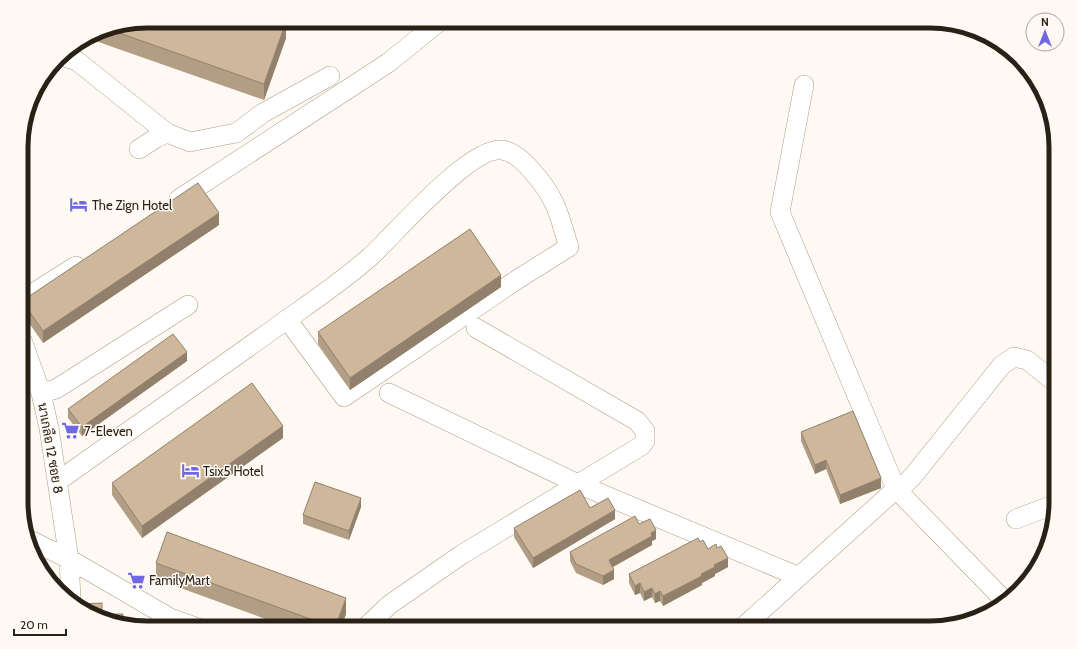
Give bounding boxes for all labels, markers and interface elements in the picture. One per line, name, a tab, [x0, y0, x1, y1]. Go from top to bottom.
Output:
north arrow	[1025, 12, 1065, 52]
text: N	[1041, 15, 1049, 29]
hotel icon: The Zign Hotel	[69, 195, 89, 215]
place label: The Zign Hotel	[92, 197, 172, 213]
street label: นาเกลือ 12 ซอย 8	[35, 401, 68, 495]
supermarket icon: 7-Eleven	[61, 421, 81, 441]
place label: 7-Eleven	[84, 423, 133, 439]
hotel icon: Tsix5 Hotel	[180, 461, 200, 481]
place label: Tsix5 Hotel	[203, 463, 264, 479]
supermarket icon: FamilyMart	[126, 570, 146, 590]
place label: FamilyMart	[149, 572, 210, 588]
scale bar	[14, 611, 66, 637]
text: 20 m	[20, 617, 48, 632]

